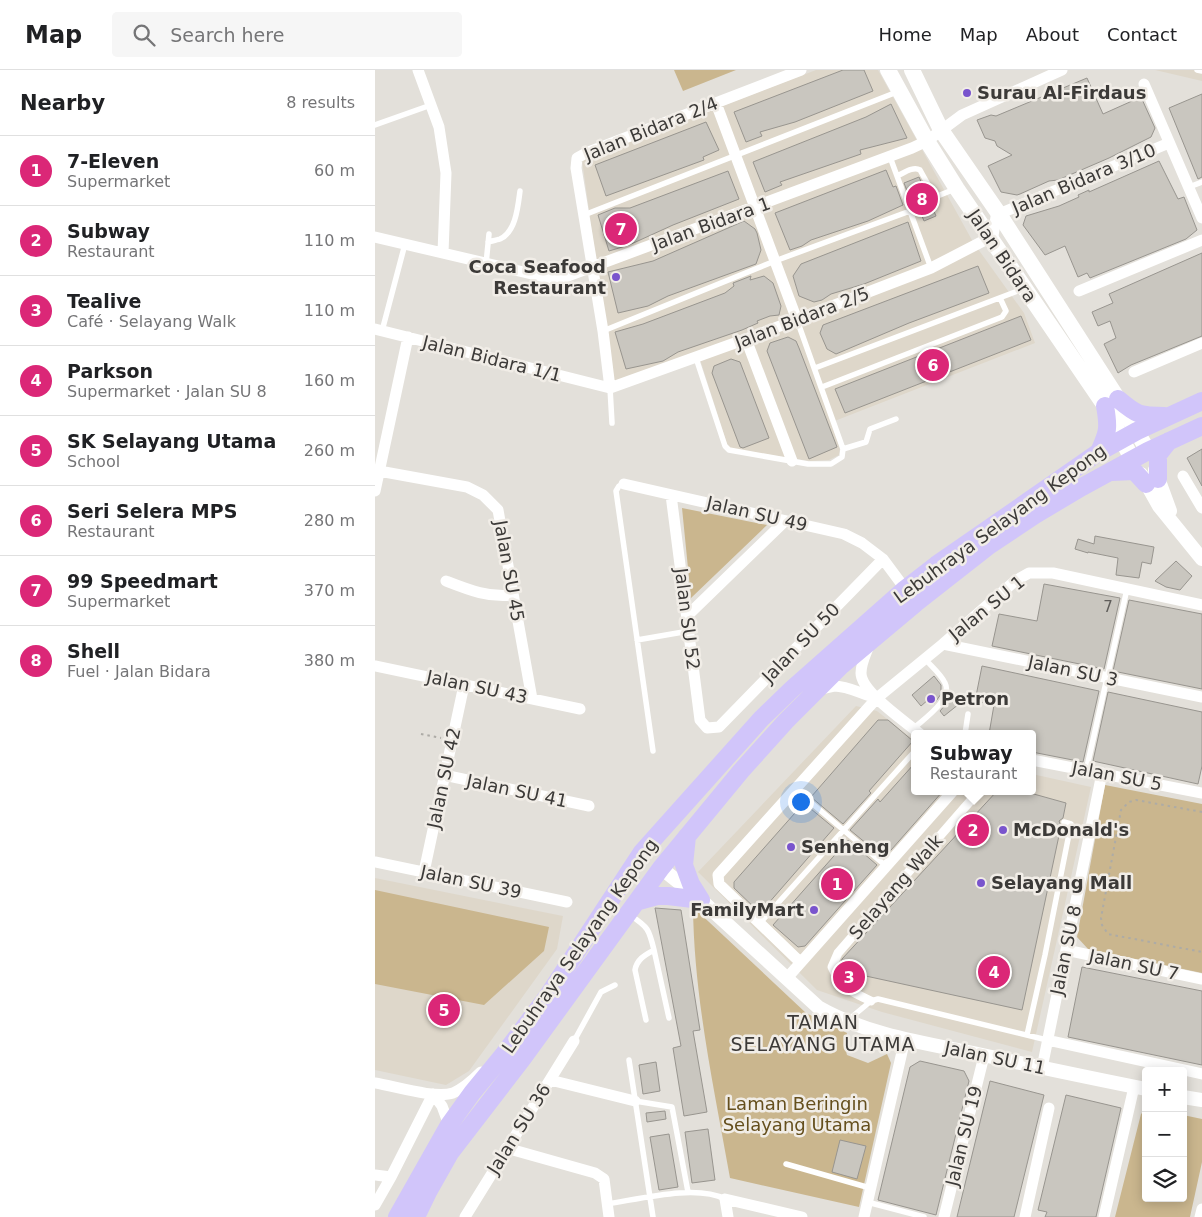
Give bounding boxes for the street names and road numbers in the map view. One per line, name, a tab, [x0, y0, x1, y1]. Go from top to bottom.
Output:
street label: Jalan Bidara 2/4	[580, 92, 721, 165]
street label: Jalan Bidara 3/10	[1008, 139, 1159, 219]
street label: Jalan Bidara 1	[648, 192, 773, 255]
street label: Jalan Bidara	[963, 204, 1041, 306]
street label: Jalan Bidara 2/5	[731, 282, 872, 353]
street label: Jalan Bidara 1/1	[420, 331, 564, 386]
street label: Lebuhraya Selayang Kepong	[890, 440, 1110, 608]
street label: Jalan SU 49	[704, 492, 810, 535]
street label: Jalan SU 45	[490, 518, 529, 623]
street label: Jalan SU 52	[671, 566, 704, 671]
street label: Jalan SU 1	[944, 571, 1029, 645]
street label: Jalan SU 50	[757, 598, 844, 688]
street label: Jalan SU 3	[1025, 651, 1120, 690]
street label: Jalan SU 43	[424, 665, 530, 707]
street label: Jalan SU 42	[422, 725, 464, 831]
street label: Jalan SU 5	[1069, 756, 1164, 795]
street label: Jalan SU 41	[464, 769, 570, 811]
street label: Selayang Walk	[844, 830, 947, 943]
street label: Lebuhraya Selayang Kepong	[497, 834, 662, 1057]
street label: Jalan SU 39	[418, 860, 524, 902]
street label: Jalan SU 8	[1046, 903, 1085, 998]
street label: Jalan SU 7	[1086, 945, 1181, 984]
street label: Jalan SU 11	[942, 1036, 1048, 1078]
street label: Jalan SU 36	[482, 1080, 555, 1179]
street label: Jalan SU 19	[941, 1083, 986, 1189]

